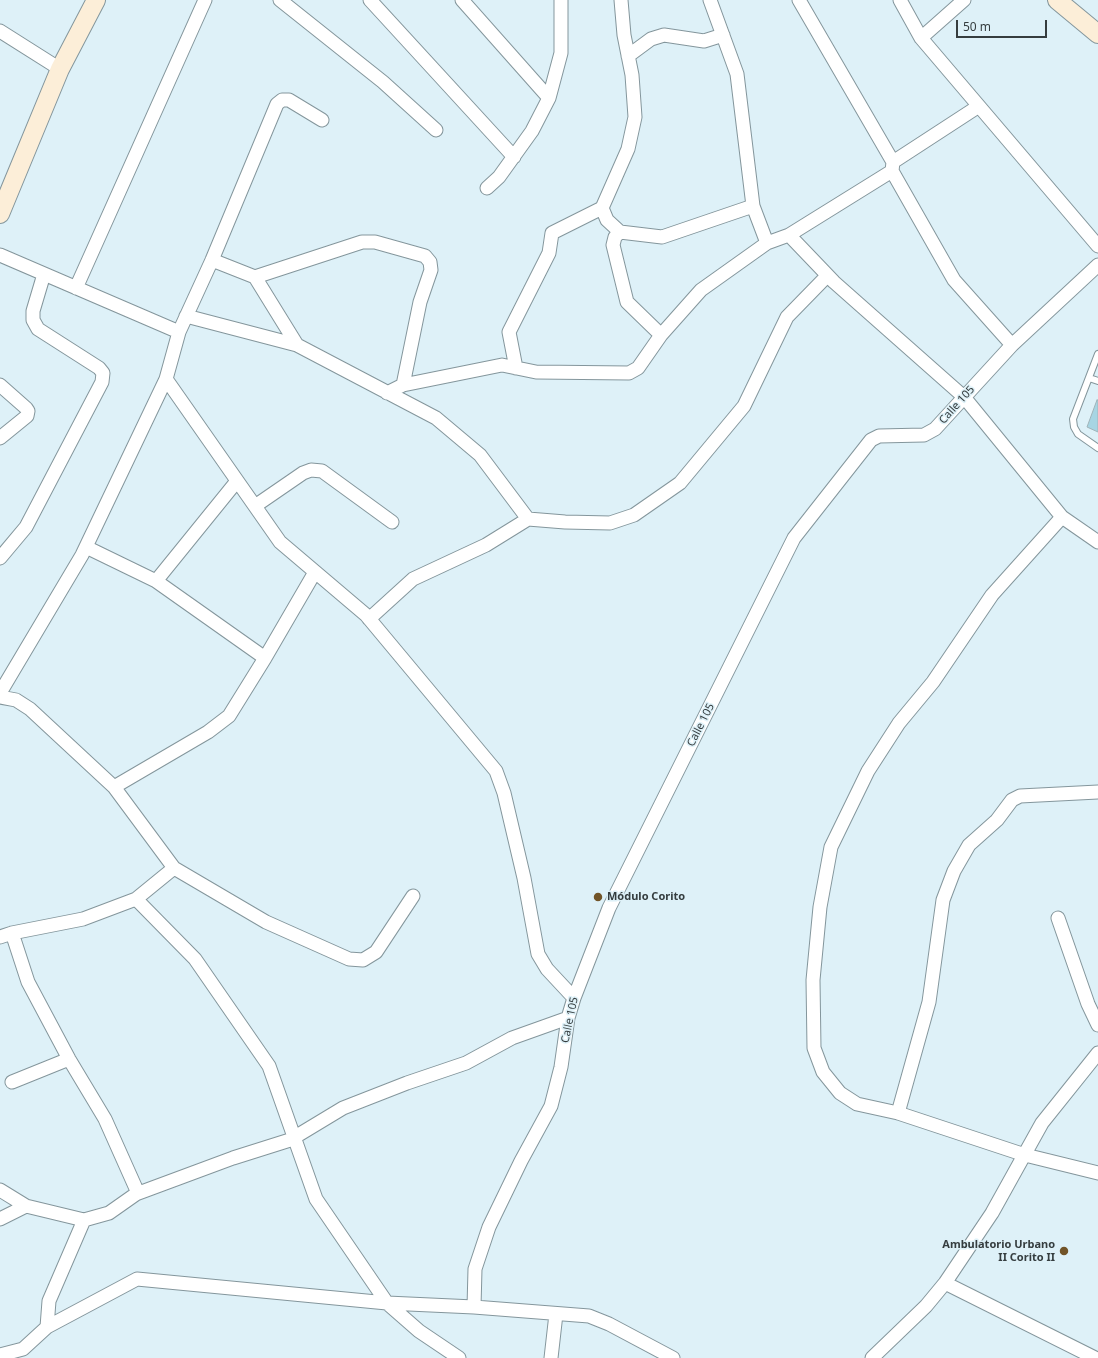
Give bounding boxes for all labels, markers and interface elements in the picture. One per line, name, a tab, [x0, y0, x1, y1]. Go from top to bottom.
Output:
scale bar	[958, 12, 1049, 38]
text: 50 m	[963, 18, 991, 35]
street label: Calle 105	[936, 383, 978, 427]
street label: Calle 105	[685, 701, 717, 749]
place label: Módulo Corito	[607, 890, 685, 904]
marker: Módulo Corito	[592, 891, 604, 903]
street label: Calle 105	[559, 996, 581, 1044]
place label: Ambulatorio Urbano II Corito II	[942, 1238, 1055, 1264]
marker: Ambulatorio Urbano II Corito II	[1058, 1245, 1070, 1257]

